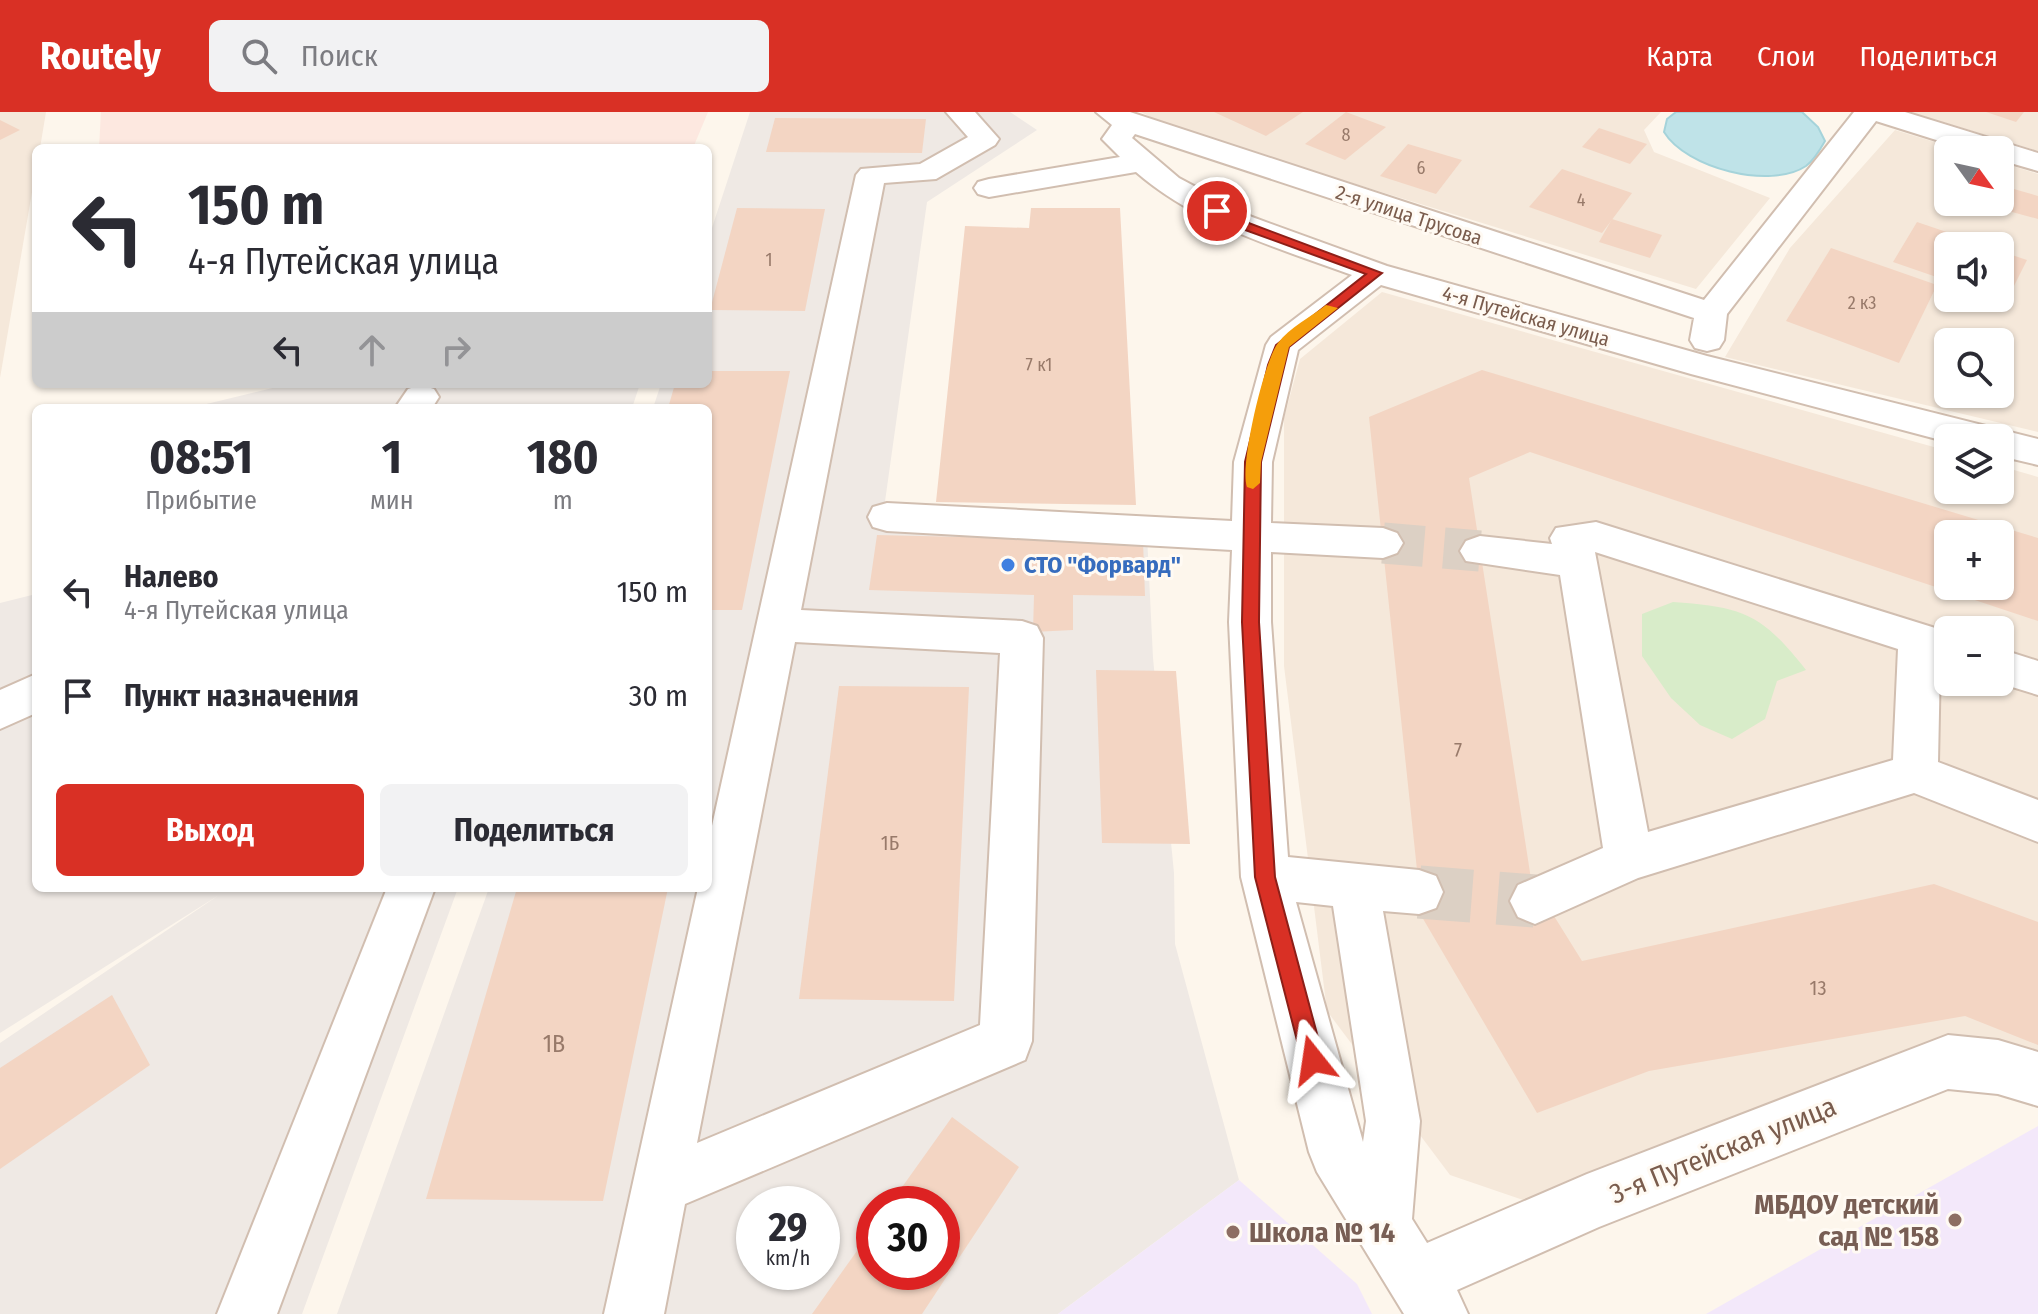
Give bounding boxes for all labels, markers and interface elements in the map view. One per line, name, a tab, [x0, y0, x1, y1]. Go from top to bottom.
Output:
search box	[209, 20, 769, 92]
text: Routely	[40, 33, 161, 79]
icon: search	[237, 34, 281, 78]
text: Поиск	[301, 38, 378, 74]
text: Карта	[1646, 40, 1713, 73]
text: Слои	[1757, 40, 1815, 73]
text: Поделиться	[1859, 40, 1998, 73]
house number: 8	[1342, 124, 1351, 146]
north arrow	[1934, 136, 2014, 216]
map controls	[1934, 136, 2014, 696]
house number: 6	[1417, 157, 1426, 179]
text: 150 m	[188, 172, 324, 239]
icon: left	[56, 176, 160, 280]
pin	[1183, 177, 1251, 245]
street label: 2-я улица Трусова	[1333, 180, 1485, 250]
icon: arrive	[1195, 189, 1239, 233]
house number: 4	[1577, 189, 1586, 211]
button: sound	[1934, 232, 2014, 312]
text: 4-я Путейская улица	[188, 240, 499, 284]
house number: 1	[765, 249, 773, 271]
street label: 4-я Путейская улица	[1440, 281, 1612, 351]
house number: 2 к3	[1848, 292, 1876, 314]
icon: left	[266, 328, 310, 372]
icon: ahead	[350, 328, 394, 372]
icon: right	[434, 328, 478, 372]
button: search	[1934, 328, 2014, 408]
house number: 7 к1	[1026, 354, 1052, 376]
button: layers	[1934, 424, 2014, 504]
text: 08:51	[149, 428, 253, 486]
text: 1	[382, 428, 402, 486]
text: 180	[527, 428, 599, 486]
text: Прибытие	[145, 485, 257, 516]
text: мин	[370, 485, 414, 516]
text: m	[553, 485, 573, 516]
button: +	[1934, 520, 2014, 600]
place label: СТО "Форвард"	[1024, 551, 1181, 579]
marker: СТО "Форвард"	[999, 556, 1017, 574]
text: Налево	[124, 559, 219, 595]
icon: left	[56, 570, 100, 614]
text: 150 m	[617, 574, 688, 610]
text: 4-я Путейская улица	[124, 595, 349, 626]
button: −	[1934, 616, 2014, 696]
icon: arrive	[56, 674, 100, 718]
text: Пункт назначения	[124, 678, 359, 714]
text: 30 m	[629, 678, 688, 714]
house number: 7	[1454, 738, 1462, 762]
button: Выход	[56, 784, 364, 876]
button: Поделиться	[380, 784, 688, 876]
house number: 1Б	[881, 831, 899, 855]
house number: 13	[1810, 976, 1826, 1000]
position arrow	[1271, 1018, 1355, 1102]
house number: 1В	[543, 1030, 565, 1058]
street label: 3-я Путейская улица	[1605, 1090, 1841, 1210]
speed limit sign: 30	[856, 1186, 960, 1290]
place label: МБДОУ детский сад № 158	[1754, 1188, 1939, 1253]
text: 29	[768, 1204, 807, 1252]
marker: МБДОУ детский сад № 158	[1946, 1211, 1964, 1229]
place label: Школа № 14	[1249, 1216, 1395, 1249]
marker: Школа № 14	[1224, 1223, 1242, 1241]
text: km/h	[766, 1246, 810, 1270]

